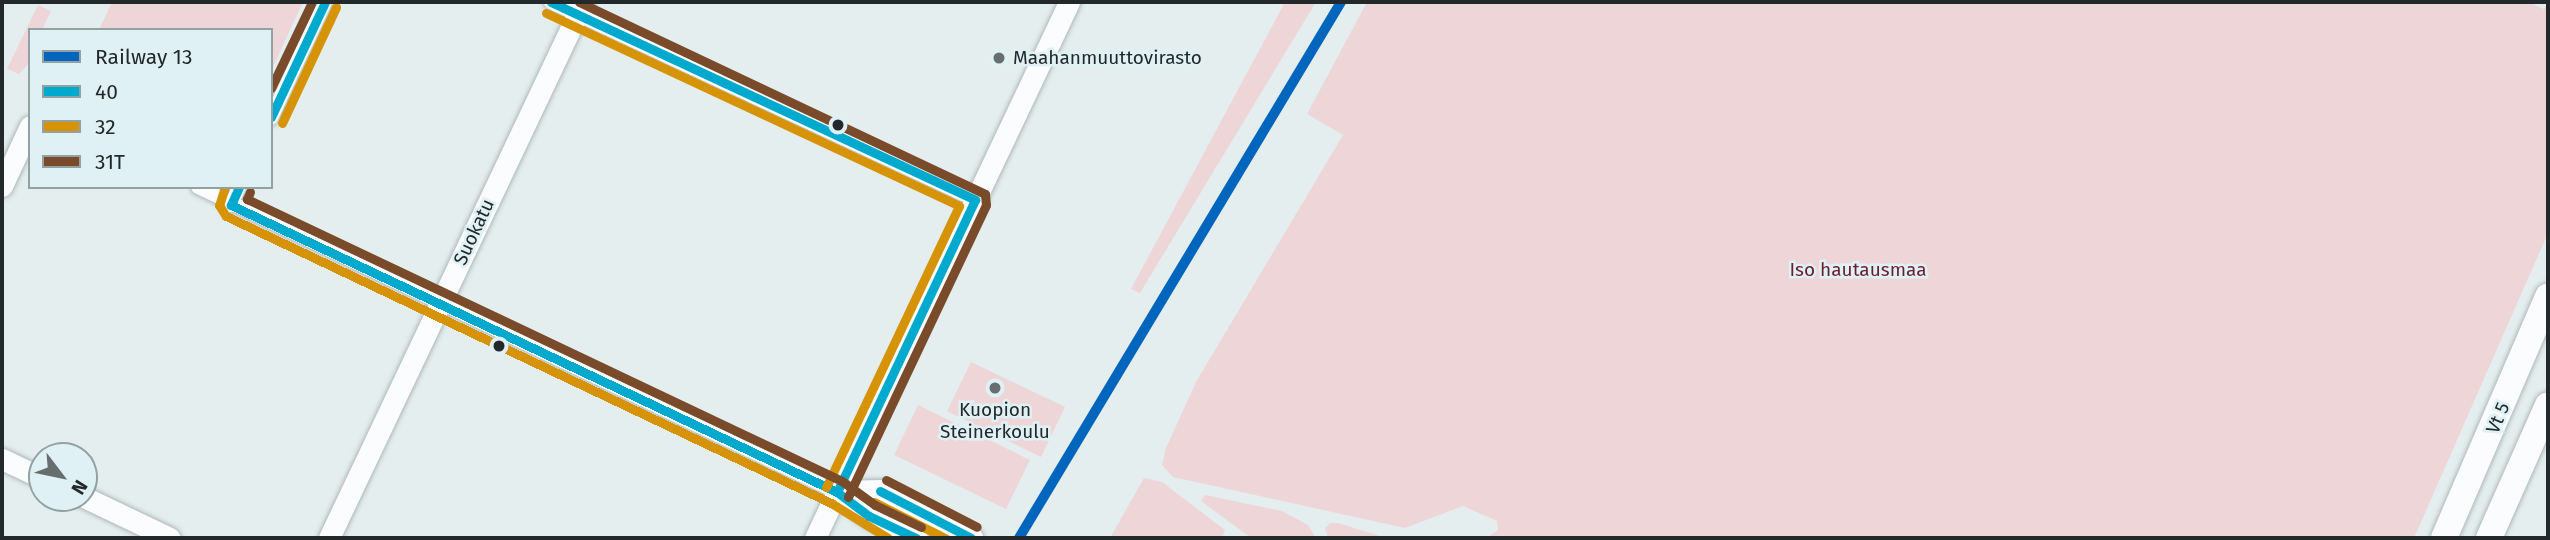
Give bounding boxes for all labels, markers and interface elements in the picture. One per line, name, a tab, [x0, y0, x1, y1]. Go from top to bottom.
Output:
legend	[28, 28, 273, 189]
text: Railway 13	[95, 44, 192, 70]
place label: Maahanmuuttovirasto	[1013, 47, 1202, 69]
marker: Maahanmuuttovirasto	[991, 50, 1007, 66]
text: 40	[95, 79, 118, 105]
text: 32	[95, 114, 116, 140]
unlabelled marker	[831, 118, 845, 132]
text: 31T	[95, 149, 125, 175]
street label: Suokatu	[449, 195, 499, 269]
park label: Iso hautausmaa	[1790, 259, 1926, 281]
unlabelled marker	[492, 339, 506, 353]
marker: Kuopion Steinerkoulu	[987, 380, 1003, 396]
place label: Kuopion Steinerkoulu	[940, 399, 1050, 443]
street label: Vt 5	[2481, 399, 2515, 437]
north arrow	[28, 442, 98, 512]
text: N	[66, 476, 93, 499]

